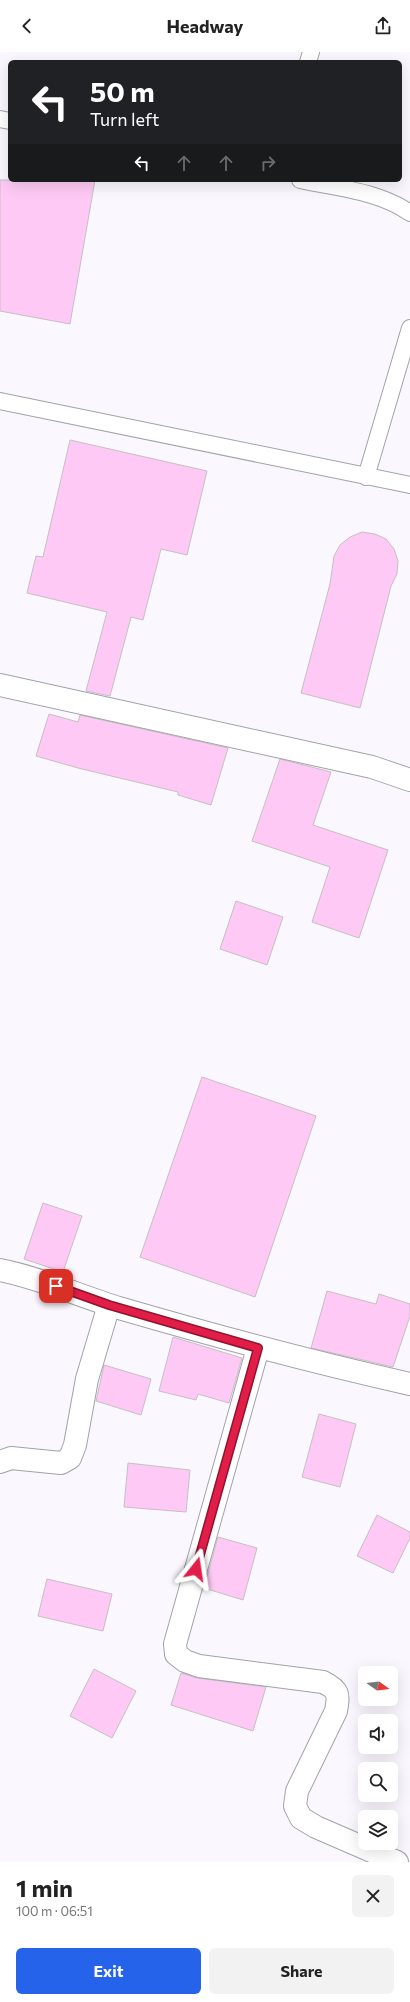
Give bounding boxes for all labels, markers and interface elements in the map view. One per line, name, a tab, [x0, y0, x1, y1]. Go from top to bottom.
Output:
icon: back	[16, 15, 38, 37]
text: Headway	[167, 15, 243, 37]
icon: share	[372, 15, 394, 37]
text: 50 m	[90, 74, 155, 108]
icon: left	[24, 76, 76, 128]
text: Turn left	[90, 108, 159, 130]
icon: left	[131, 152, 153, 174]
icon: ahead	[173, 152, 195, 174]
icon: ahead	[215, 152, 237, 174]
icon: right	[257, 152, 279, 174]
pin	[39, 1269, 73, 1303]
icon: arrive	[45, 1275, 67, 1297]
position arrow	[175, 1548, 217, 1590]
north arrow	[358, 1666, 398, 1706]
map controls	[358, 1666, 398, 1850]
button: sound	[358, 1714, 398, 1754]
button: search	[358, 1762, 398, 1802]
button: layers	[358, 1810, 398, 1850]
text: 1 min	[16, 1873, 73, 1902]
button: close	[352, 1875, 394, 1917]
text: 100 m · 06:51	[16, 1903, 93, 1919]
button: Exit	[16, 1948, 201, 1994]
button: Share	[209, 1948, 394, 1994]

